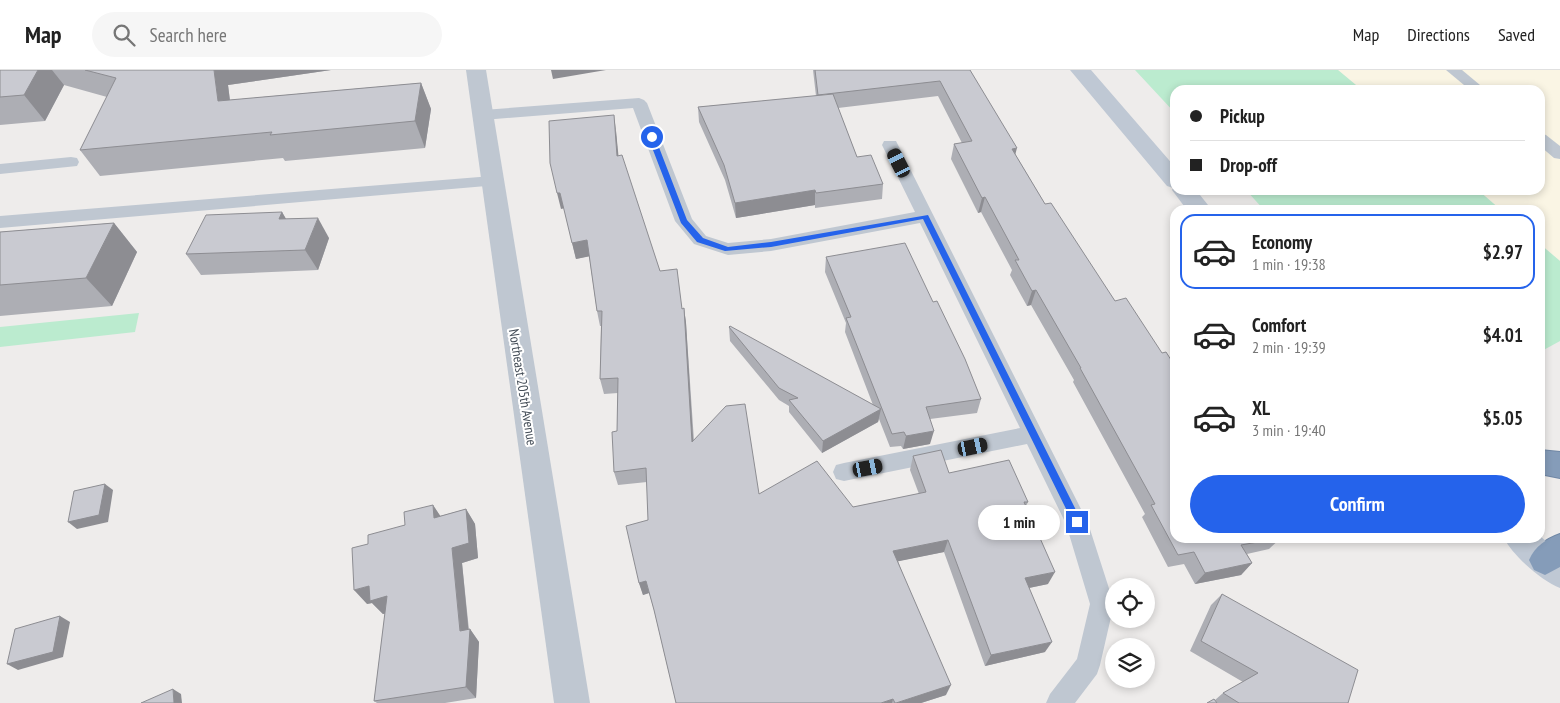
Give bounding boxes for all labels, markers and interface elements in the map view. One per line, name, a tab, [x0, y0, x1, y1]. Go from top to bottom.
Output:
search box	[92, 12, 442, 57]
text: Map	[25, 19, 62, 50]
icon: search	[110, 21, 138, 49]
text: Search here	[150, 23, 227, 47]
text: Map	[1353, 23, 1379, 46]
text: Directions	[1407, 23, 1470, 46]
text: Saved	[1498, 23, 1535, 46]
text: Pickup	[1220, 104, 1265, 128]
route start	[641, 126, 663, 148]
car	[885, 146, 912, 180]
text: Drop-off	[1220, 153, 1277, 177]
icon: car	[1192, 229, 1237, 274]
text: Economy	[1252, 230, 1312, 254]
text: $2.97	[1483, 240, 1523, 264]
text: 1 min · 19:38	[1252, 254, 1326, 274]
icon: car	[1192, 312, 1237, 357]
text: Comfort	[1252, 313, 1306, 337]
text: $4.01	[1483, 323, 1523, 347]
street label: Northeast 205th Avenue	[505, 328, 541, 447]
text: 2 min · 19:39	[1252, 337, 1326, 357]
icon: car	[1192, 395, 1237, 440]
text: XL	[1252, 396, 1270, 420]
text: $5.05	[1483, 406, 1523, 430]
text: 3 min · 19:40	[1252, 420, 1326, 440]
car	[956, 437, 989, 457]
car	[851, 458, 884, 478]
button: Confirm	[1190, 475, 1525, 533]
callout: 1 min	[977, 504, 1060, 540]
route end	[1066, 511, 1088, 533]
text: 1 min	[1003, 512, 1035, 532]
map controls	[1105, 578, 1155, 688]
button: locate	[1105, 578, 1155, 628]
button: layers	[1105, 638, 1155, 688]

